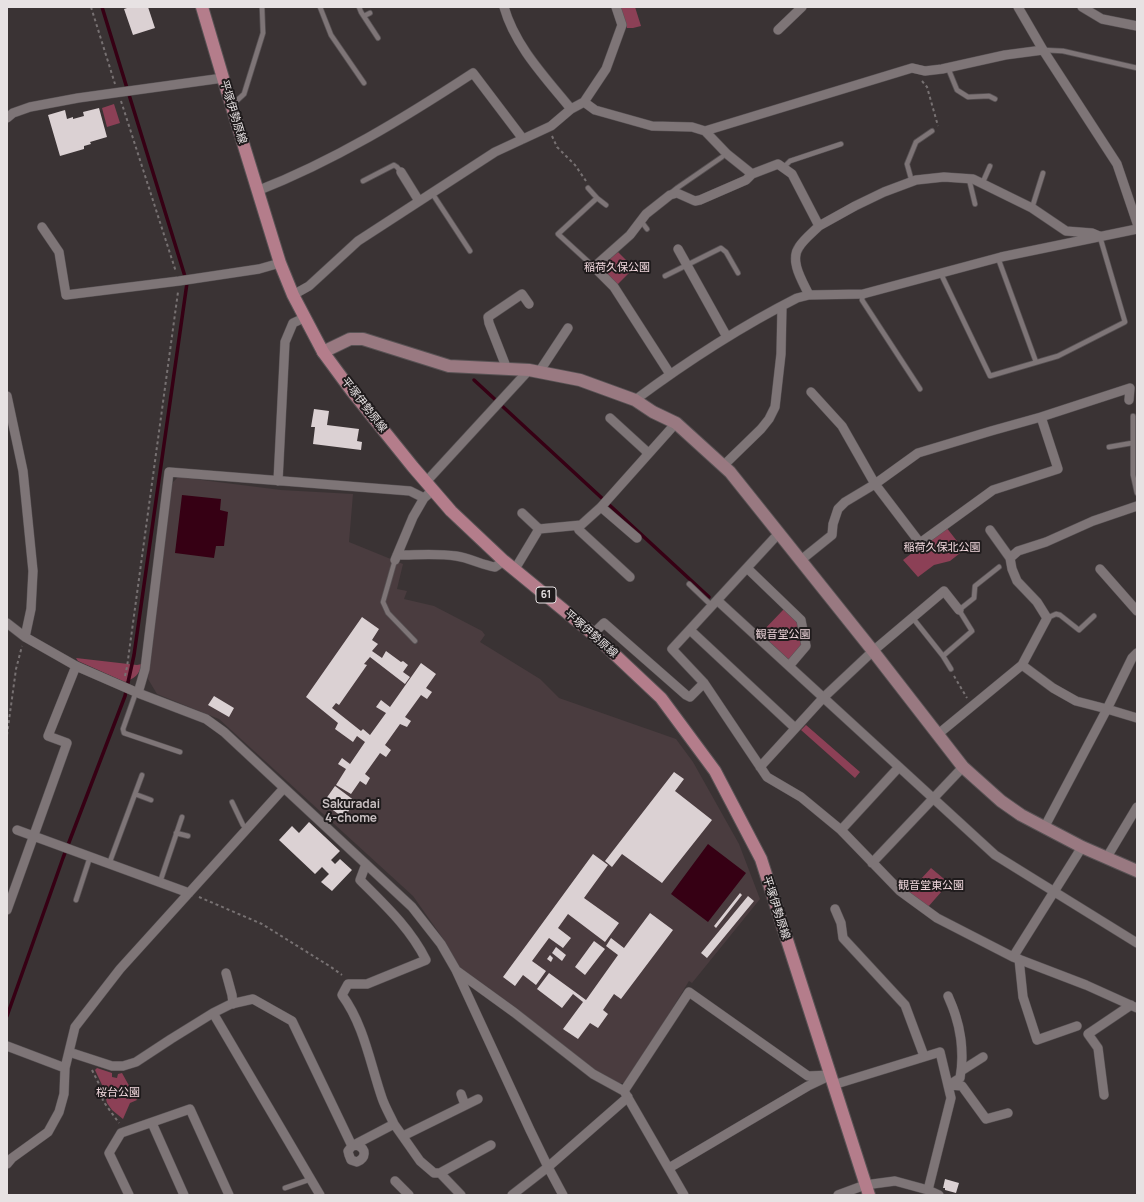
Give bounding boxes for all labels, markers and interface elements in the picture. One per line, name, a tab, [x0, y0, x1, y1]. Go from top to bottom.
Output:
street label: 平塚伊勢原線	[217, 79, 249, 145]
park label: 稲荷久保公園	[584, 261, 650, 275]
street label: 平塚伊勢原線	[338, 375, 390, 435]
park label: 稲荷久保北公園	[904, 541, 980, 555]
road number: 61	[536, 587, 556, 603]
street label: 平塚伊勢原線	[562, 607, 620, 661]
park label: 観音堂公園	[756, 628, 810, 642]
district label: Sakuradai 4-chome	[322, 798, 380, 826]
street label: 平塚伊勢原線	[760, 875, 792, 941]
park label: 観音堂東公園	[898, 879, 964, 893]
park label: 桜台公園	[96, 1086, 140, 1100]

